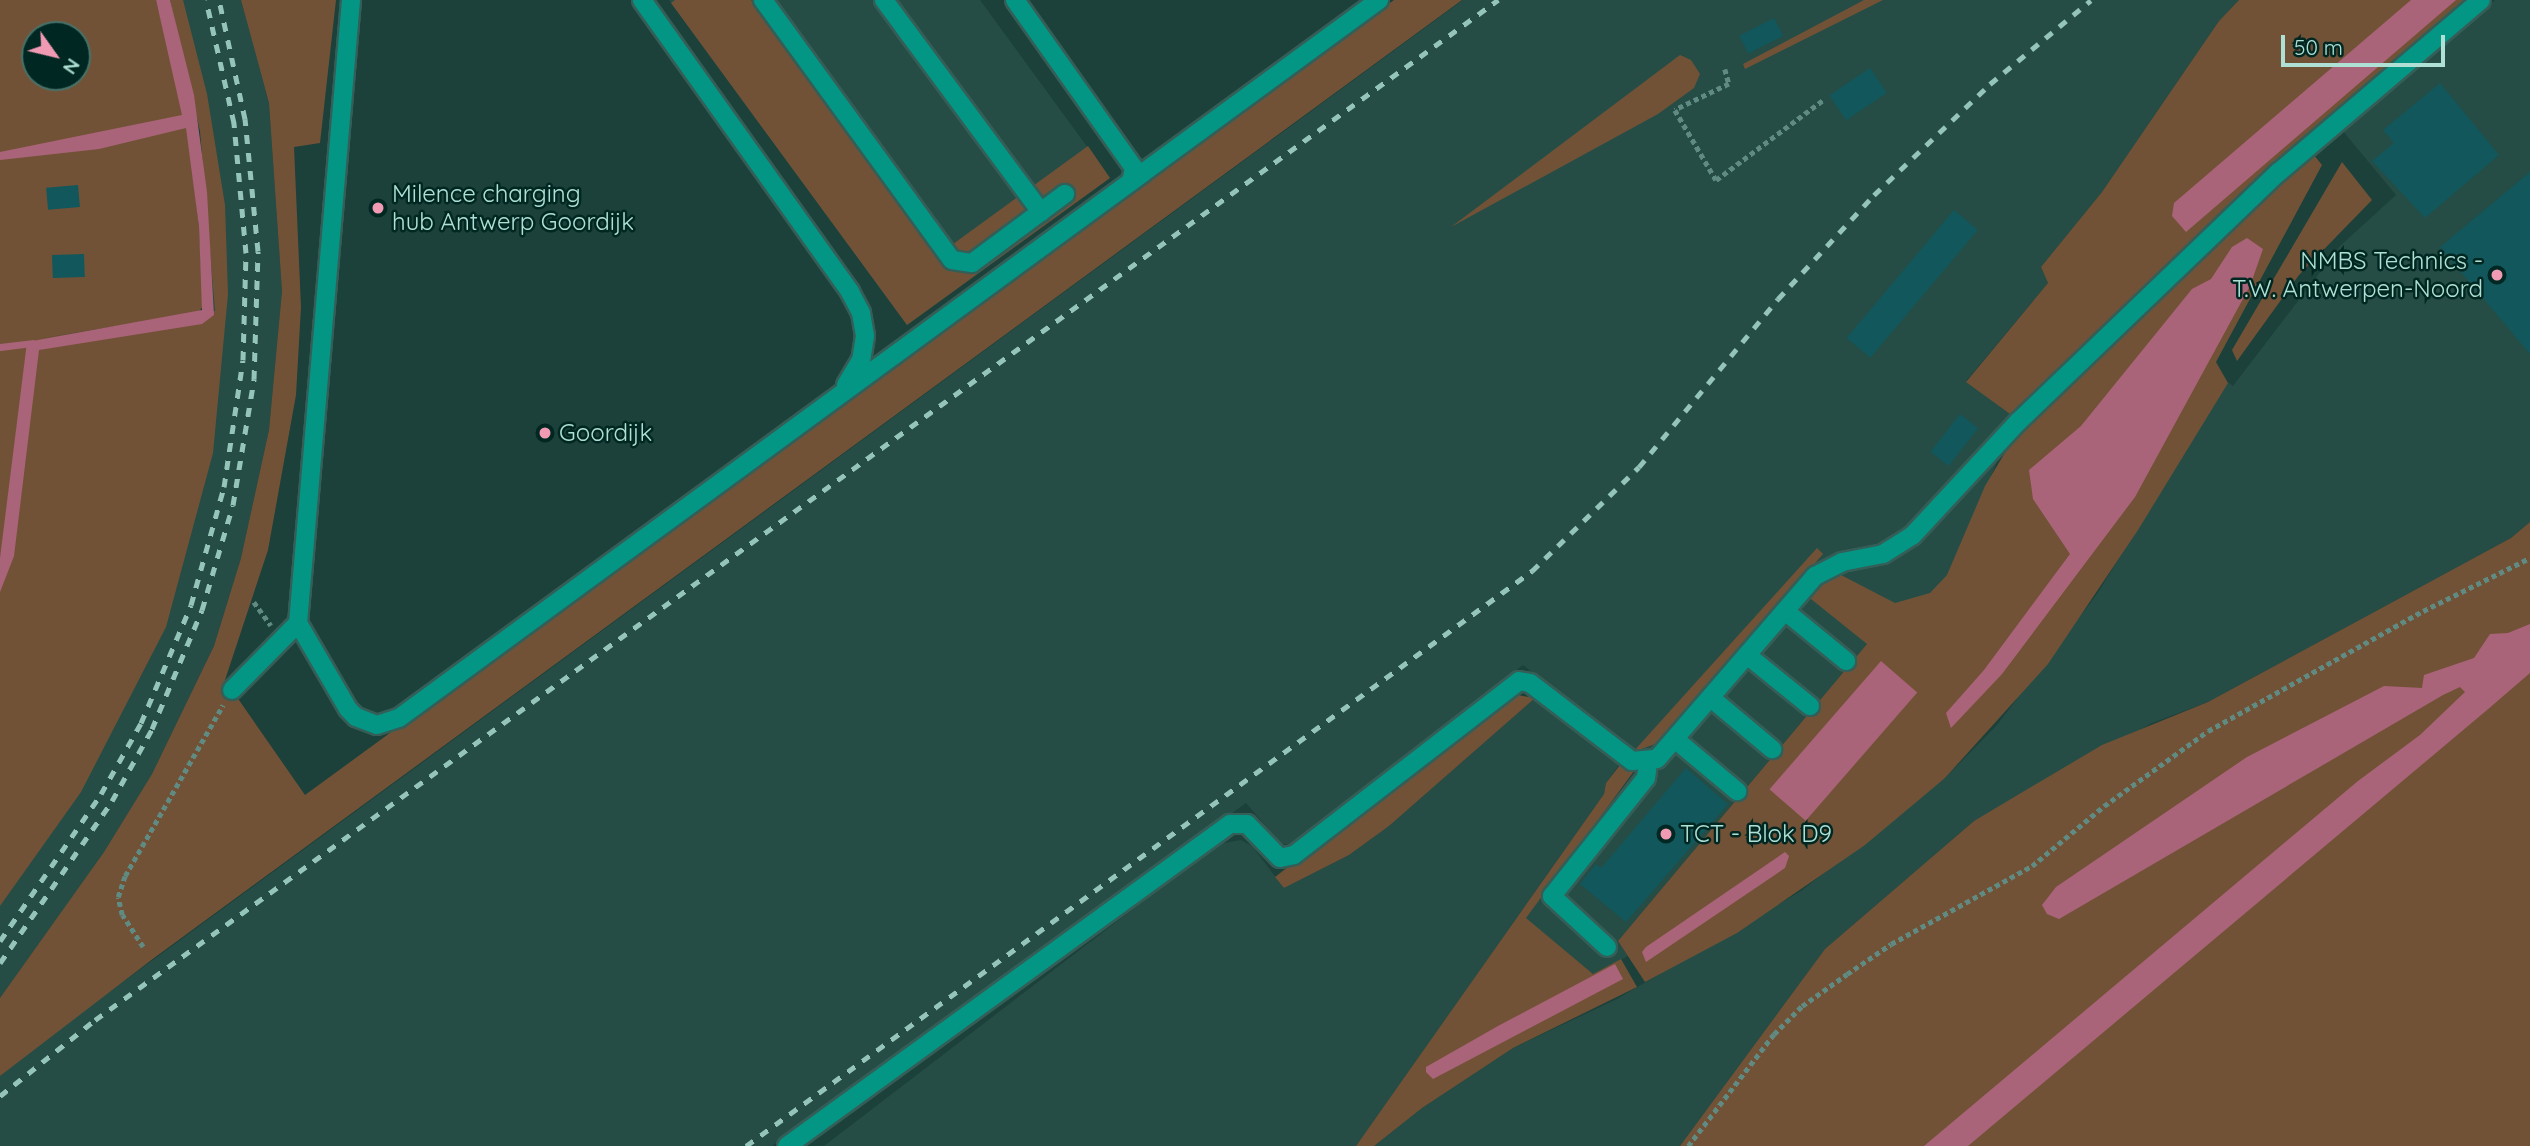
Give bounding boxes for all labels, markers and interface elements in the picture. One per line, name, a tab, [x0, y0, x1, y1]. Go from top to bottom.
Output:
north arrow	[21, 21, 91, 91]
scale bar	[2285, 21, 2450, 65]
text: 50 m	[2294, 34, 2343, 60]
text: N	[58, 54, 86, 79]
place label: Milence charging hub Antwerp Goordijk	[392, 180, 634, 236]
marker: Milence charging hub Antwerp Goordijk	[370, 200, 386, 216]
place label: NMBS Technics - T.W. Antwerpen-Noord	[2232, 247, 2483, 303]
marker: NMBS Technics - T.W. Antwerpen-Noord	[2489, 267, 2505, 283]
place label: Goordijk	[559, 419, 652, 447]
marker: Goordijk	[537, 425, 553, 441]
place label: TCT - Blok D9	[1680, 820, 1832, 848]
marker: TCT - Blok D9	[1658, 826, 1674, 842]

